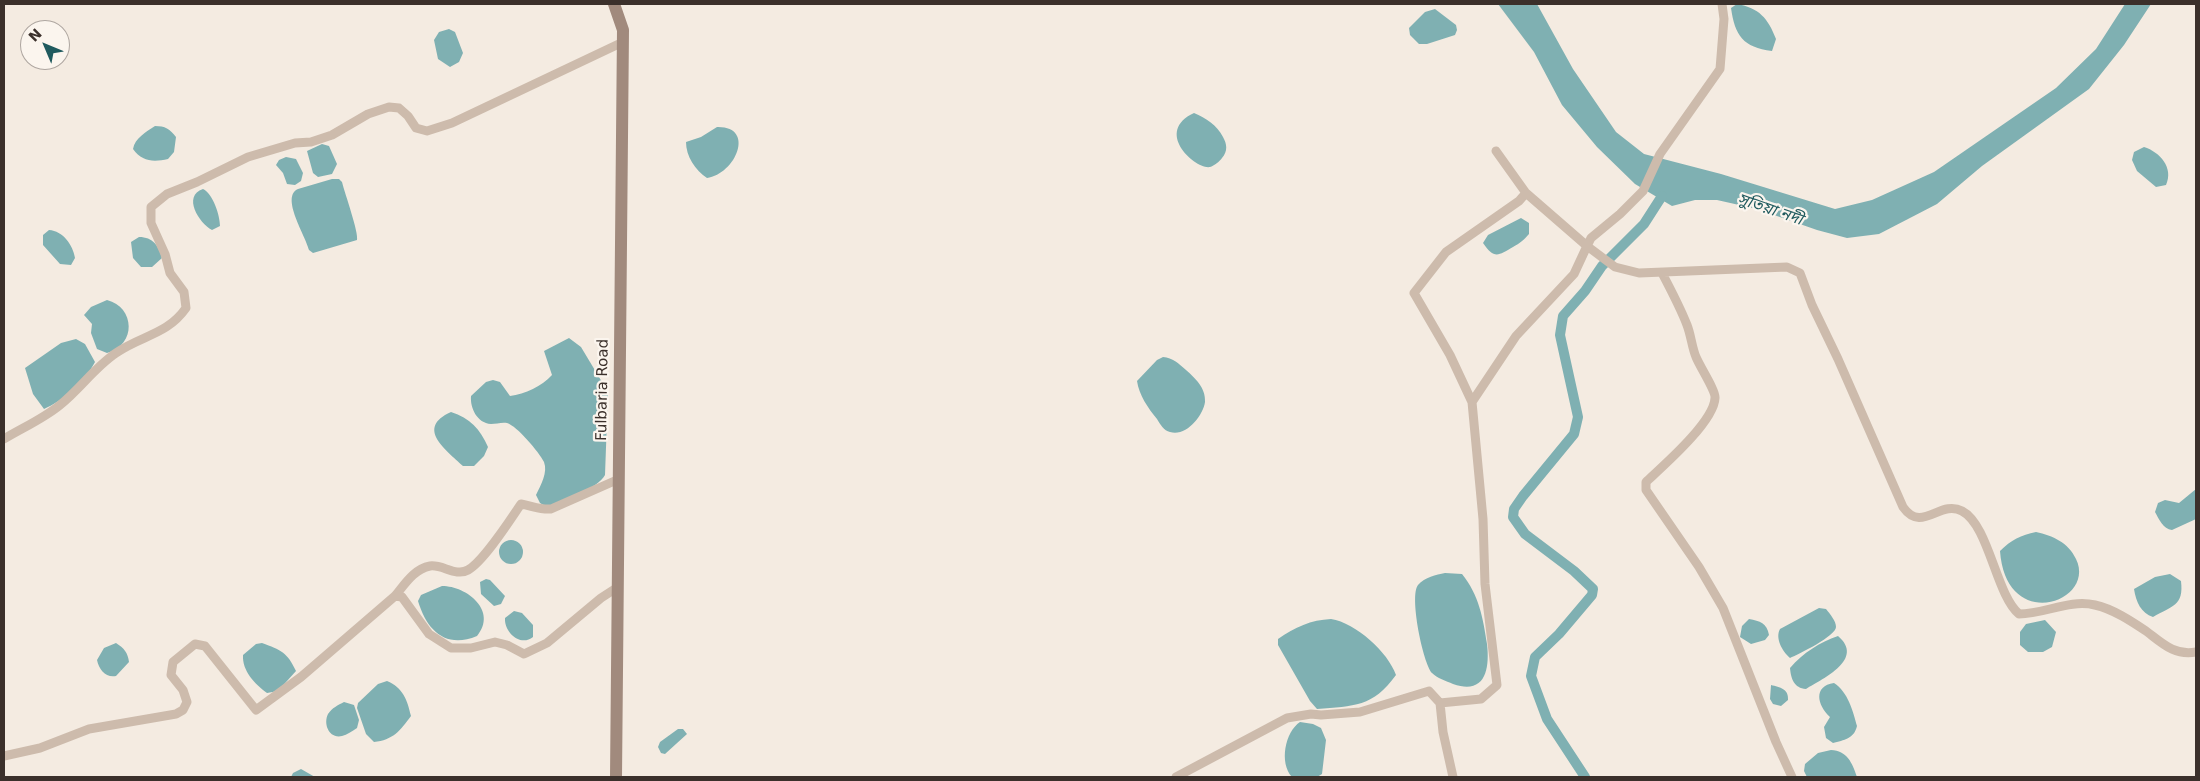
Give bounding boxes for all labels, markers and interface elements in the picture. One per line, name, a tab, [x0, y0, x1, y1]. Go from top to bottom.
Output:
north arrow	[20, 20, 70, 70]
text: N	[25, 25, 45, 45]
water label: সুতিয়া নদী	[1735, 190, 1805, 230]
street label: Fulbaria Road	[593, 339, 613, 441]

